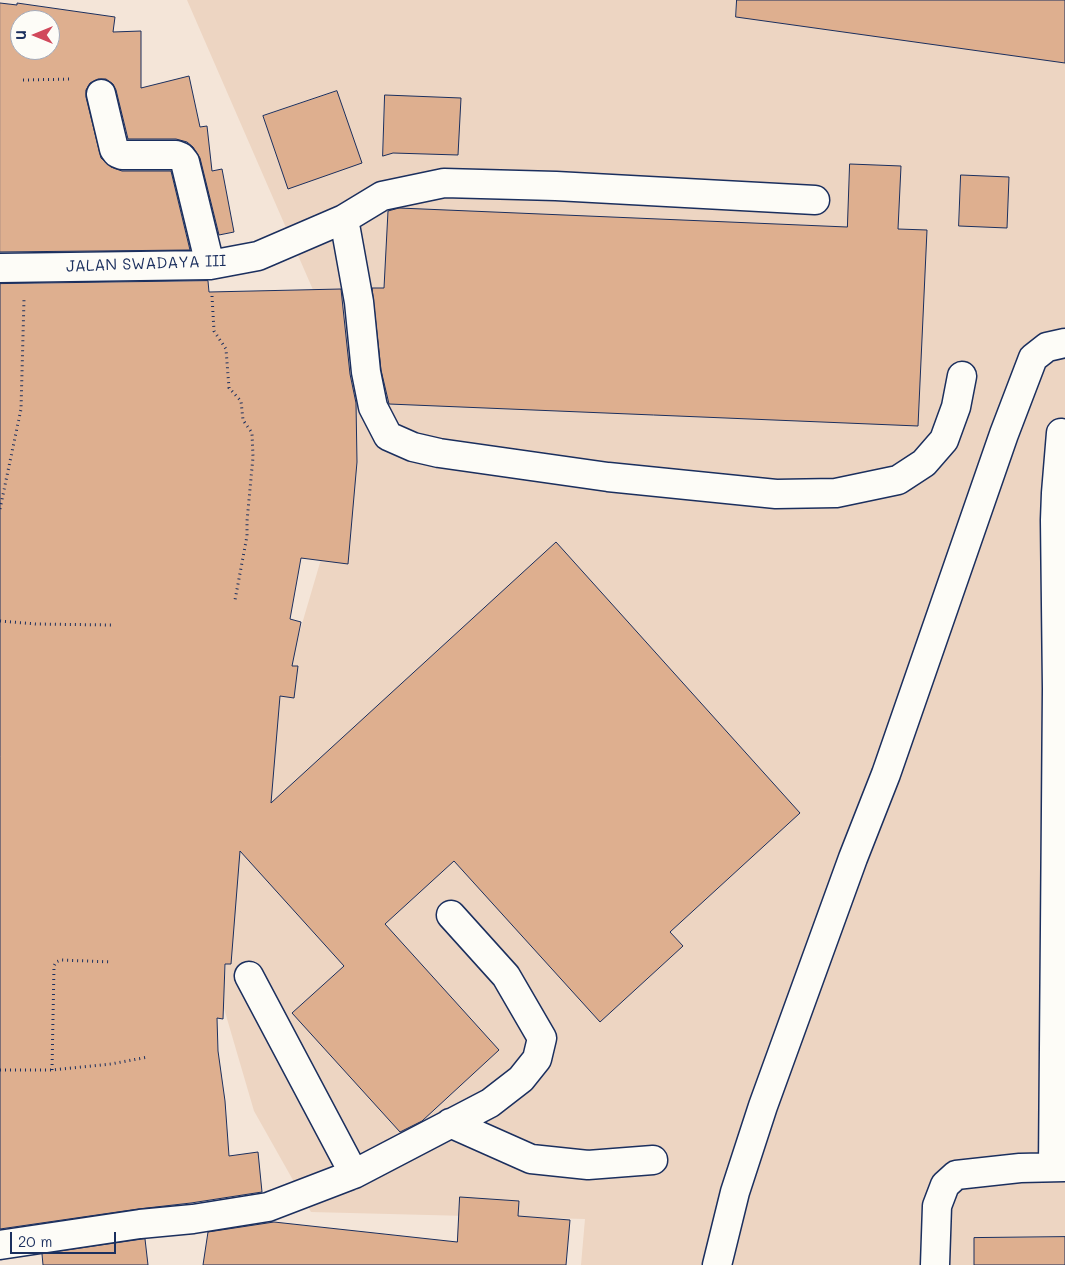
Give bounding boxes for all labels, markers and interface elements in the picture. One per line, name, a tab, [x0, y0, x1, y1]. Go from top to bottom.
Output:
north arrow	[10, 10, 60, 60]
text: U	[11, 30, 30, 40]
street label: JALAN SWADAYA III	[66, 252, 226, 276]
scale bar	[12, 1222, 119, 1254]
text: 20 m	[18, 1231, 52, 1251]

